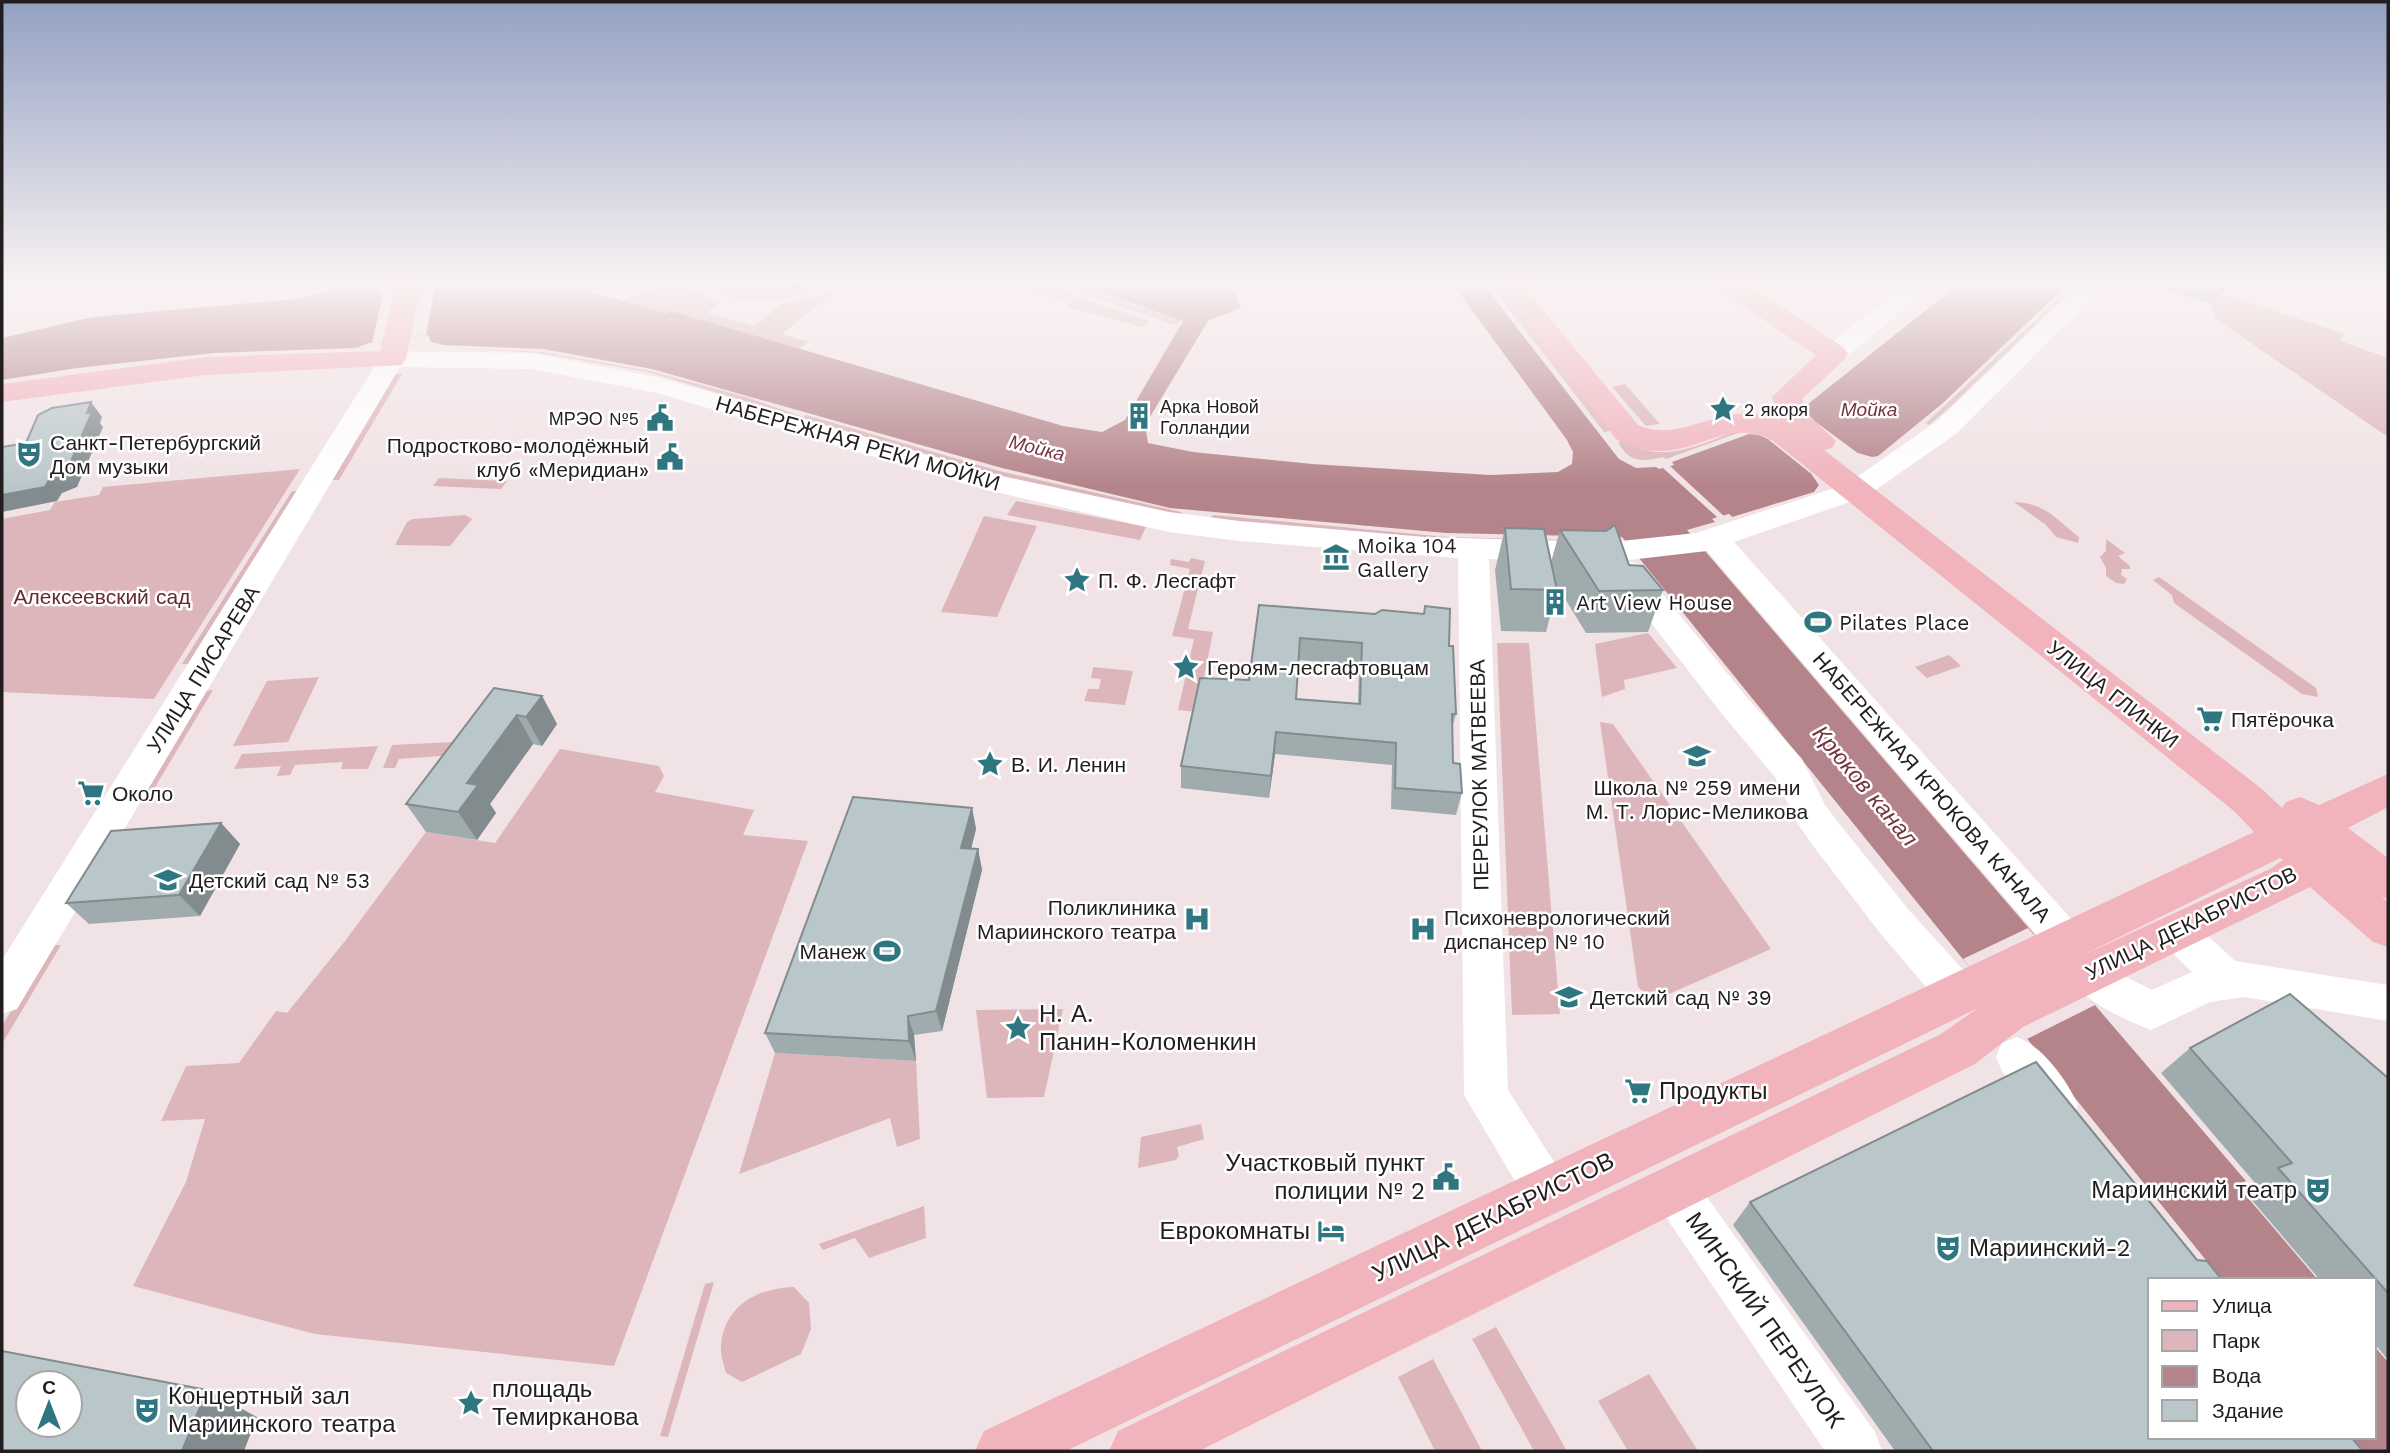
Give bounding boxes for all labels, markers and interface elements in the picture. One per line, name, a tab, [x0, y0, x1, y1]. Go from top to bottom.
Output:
street label: НАБЕРЕЖНАЯ РЕКИ МОЙКИ	[713, 390, 1003, 496]
place icon: 2 якоря	[1708, 394, 1738, 424]
place label: Арка Новой Голландии	[1160, 396, 1259, 438]
water label: Мойка	[1841, 398, 1897, 421]
place label: 2 якоря	[1744, 399, 1808, 420]
building icon: Арка Новой Голландии	[1124, 401, 1154, 431]
public building icon: МРЭО №5	[645, 403, 675, 433]
place label: МРЭО №5	[549, 408, 639, 429]
place label: Санкт-Петербургский Дом музыки	[50, 430, 261, 479]
water label: Мойка	[1007, 430, 1067, 466]
place label: Подростково-молодёжный клуб «Меридиан»	[387, 433, 649, 482]
theatre icon: Санкт-Петербургский Дом музыки	[14, 439, 44, 469]
public building icon: Подростково-молодёжный клуб «Меридиан»	[655, 442, 685, 472]
place label: Moika 104 Gallery	[1357, 533, 1457, 582]
museum icon: Moika 104 Gallery	[1321, 542, 1351, 572]
place icon: П. Ф. Лесгафт	[1062, 565, 1092, 595]
place label: П. Ф. Лесгафт	[1098, 568, 1236, 593]
street label: УЛИЦА ПИСАРЕВА	[141, 581, 265, 757]
park label: Алексеевский сад	[14, 584, 190, 609]
building icon: Art View House	[1540, 587, 1570, 617]
place label: Art View House	[1576, 590, 1732, 615]
sports icon: Pilates Place	[1803, 607, 1833, 637]
place label: Pilates Place	[1839, 610, 1969, 635]
street label: УЛИЦА ГЛИНКИ	[2042, 635, 2184, 753]
street label: НАБЕРЕЖНАЯ КРЮКОВА КАНАЛА	[1808, 647, 2056, 927]
place icon: Героям-лесгафтовцам	[1171, 652, 1201, 682]
place label: Героям-лесгафтовцам	[1207, 655, 1429, 680]
street label: ПЕРЕУЛОК МАТВЕЕВА	[1464, 659, 1494, 891]
supermarket icon: Пятёрочка	[2195, 704, 2225, 734]
place label: Пятёрочка	[2231, 707, 2334, 732]
water label: Крюков канал	[1807, 720, 1923, 852]
school or university icon: Школа № 259 имени М. Т. Лорис-Меликова	[1682, 741, 1712, 771]
place icon: В. И. Ленин	[975, 749, 1005, 779]
place label: В. И. Ленин	[1011, 752, 1126, 777]
place label: Школа № 259 имени М. Т. Лорис-Меликова	[1586, 775, 1808, 824]
supermarket icon: Около	[76, 778, 106, 808]
place label: Около	[112, 781, 173, 806]
street label: УЛИЦА ДЕКАБРИСТОВ	[2081, 861, 2301, 985]
school or university icon: Детский сад № 53	[153, 865, 183, 895]
place label: Детский сад № 53	[189, 868, 370, 893]
place label: Поликлиника Мариинского театра	[977, 895, 1176, 944]
hospital icon: Поликлиника Мариинского театра	[1182, 904, 1212, 934]
place label: Психоневрологический диспансер № 10	[1444, 905, 1670, 954]
hospital icon: Психоневрологический диспансер № 10	[1408, 914, 1438, 944]
sports icon: Манеж	[872, 936, 902, 966]
place label: Манеж	[800, 939, 866, 964]
school or university icon: Детский сад № 39	[1554, 982, 1584, 1012]
place label: Детский сад № 39	[1590, 985, 1772, 1010]
place label: Н. А. Панин-Коломенкин	[1039, 1000, 1256, 1056]
place icon: Н. А. Панин-Коломенкин	[1003, 1013, 1033, 1043]
supermarket icon: Продукты	[1623, 1076, 1653, 1106]
place label: Продукты	[1659, 1077, 1767, 1105]
street label: УЛИЦА ДЕКАБРИСТОВ	[1368, 1146, 1618, 1288]
place label: Участковый пункт полиции № 2	[1225, 1149, 1425, 1205]
public building icon: Участковый пункт полиции № 2	[1431, 1162, 1461, 1192]
theatre icon: Мариинский театр	[2303, 1175, 2333, 1205]
place label: Мариинский театр	[2091, 1176, 2297, 1204]
street label: МИНСКИЙ ПЕРЕУЛОК	[1680, 1207, 1850, 1433]
hotel icon: Еврокомнаты	[1316, 1216, 1346, 1246]
place label: Еврокомнаты	[1160, 1217, 1310, 1245]
theatre icon: Мариинский-2	[1933, 1233, 1963, 1263]
place label: Мариинский-2	[1969, 1234, 2131, 1262]
legend	[2148, 1278, 2376, 1439]
text: Улица	[2212, 1293, 2272, 1318]
text: Парк	[2212, 1328, 2260, 1353]
text: Вода	[2212, 1363, 2261, 1388]
north arrow	[14, 1369, 84, 1439]
place label: площадь Темирканова	[492, 1375, 639, 1431]
text: С	[42, 1376, 56, 1399]
place label: Концертный зал Мариинского театра	[168, 1382, 396, 1438]
place icon: площадь Темирканова	[456, 1388, 486, 1418]
theatre icon: Концертный зал Мариинского театра	[132, 1395, 162, 1425]
text: Здание	[2212, 1398, 2284, 1423]

